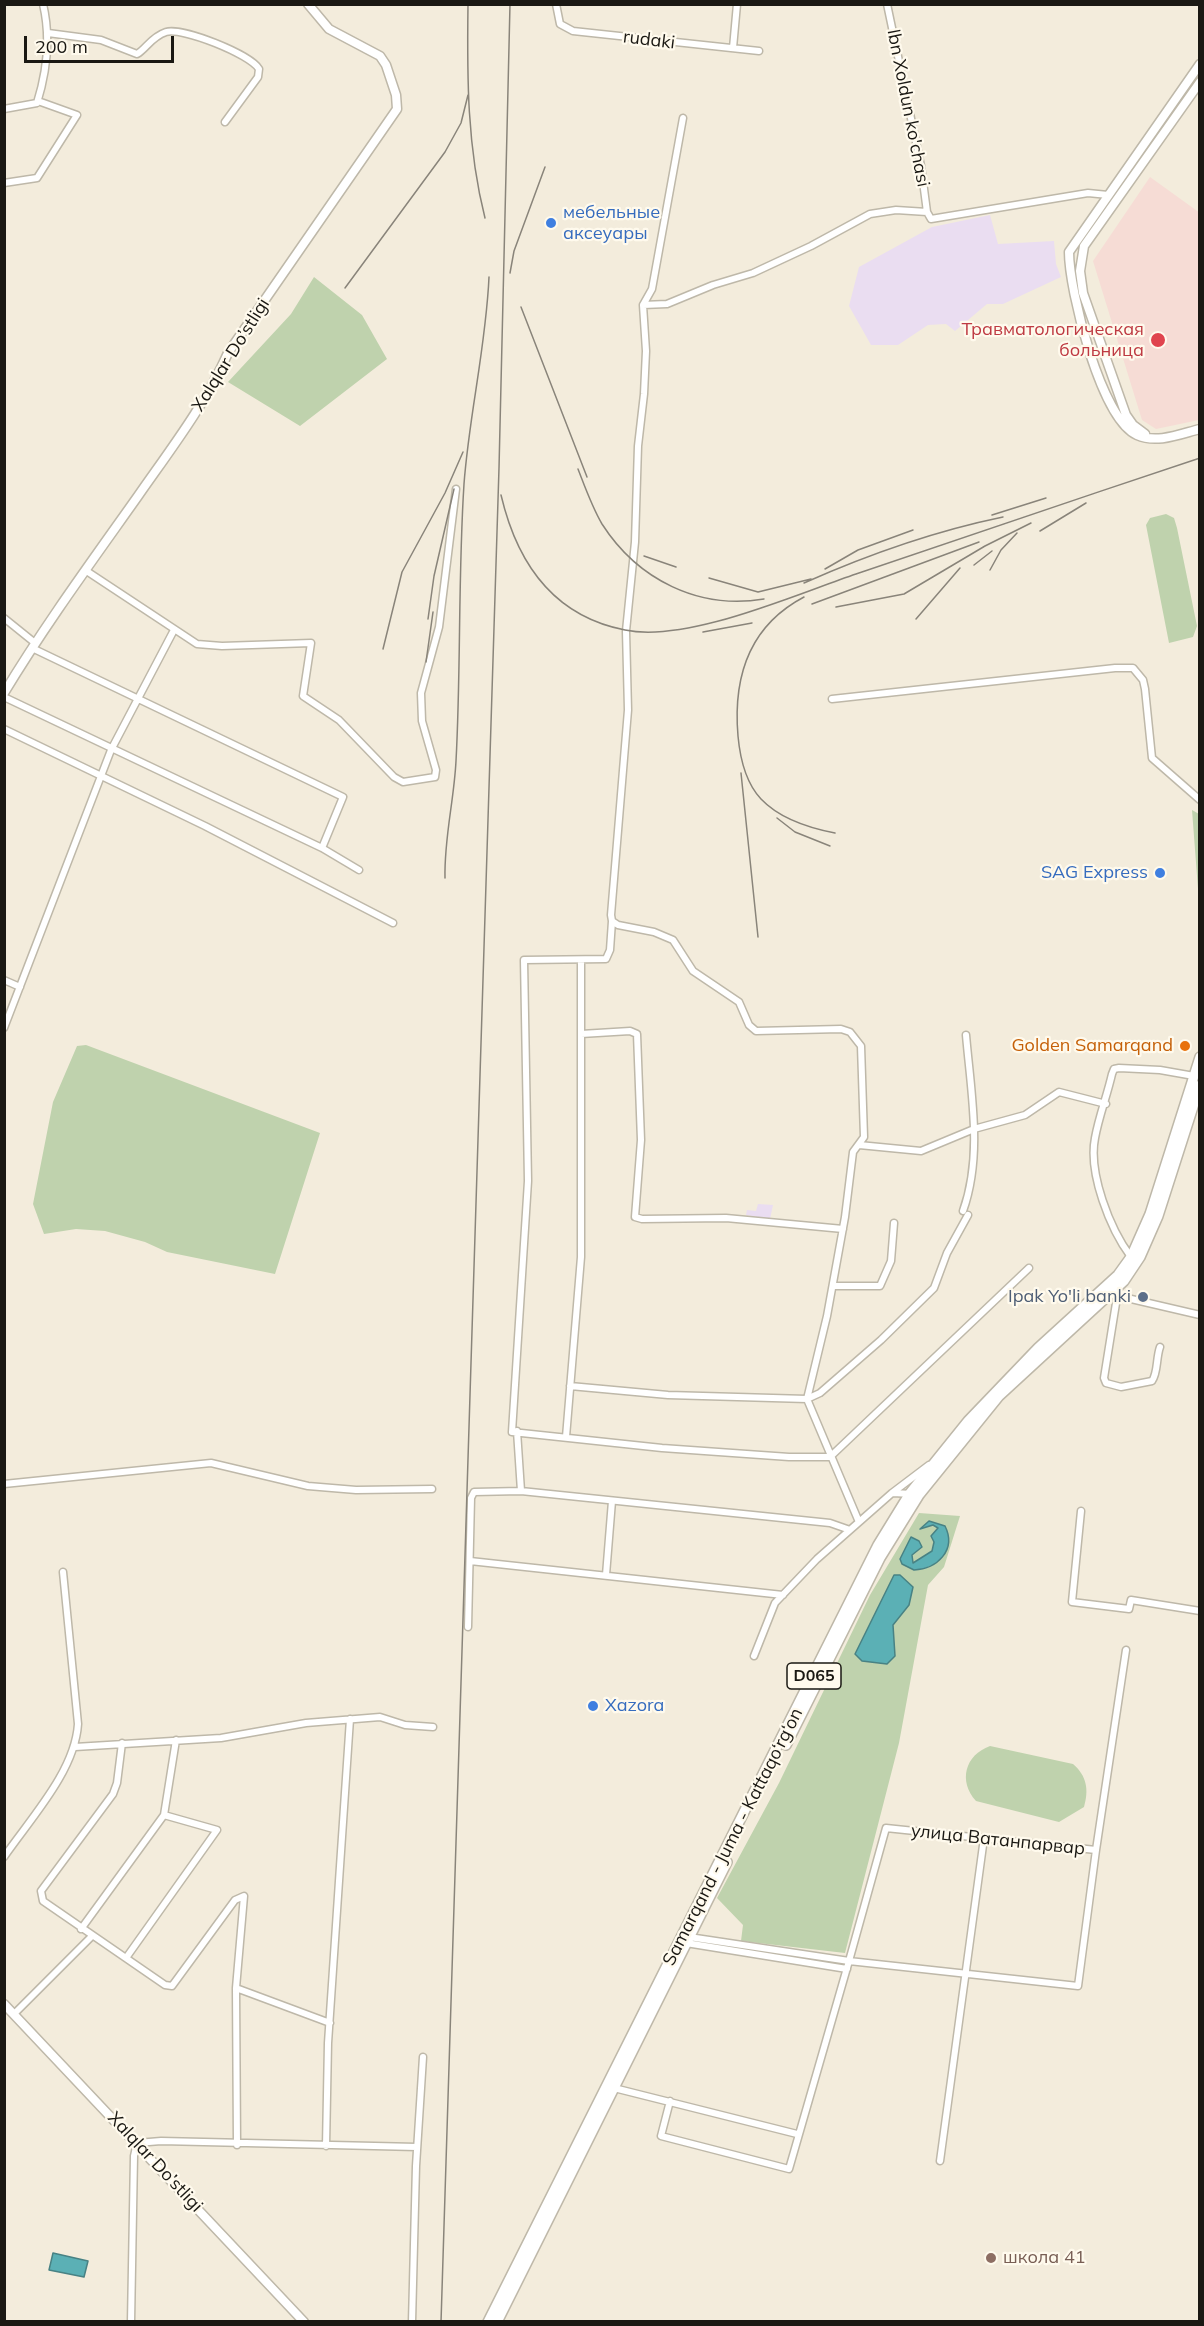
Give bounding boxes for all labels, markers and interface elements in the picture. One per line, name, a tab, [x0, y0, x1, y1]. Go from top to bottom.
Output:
scale bar	[27, 24, 177, 62]
street label: rudaki	[622, 26, 676, 54]
street label: Ibn Xoldun ko'chasi	[882, 27, 934, 189]
text: 200 m	[35, 35, 88, 58]
place label: мебельные аксеуары	[563, 202, 660, 244]
marker: мебельные аксеуары	[544, 216, 558, 230]
street label: Xalqlar Do’stligi	[188, 294, 274, 416]
place label: Травматологическая больница	[961, 319, 1144, 362]
marker: Травматологическая больница	[1149, 331, 1167, 349]
place label: SAG Express	[1041, 862, 1148, 884]
marker: SAG Express	[1153, 866, 1167, 880]
place label: Golden Samarqand	[1011, 1035, 1173, 1057]
marker: Golden Samarqand	[1178, 1039, 1192, 1053]
place label: Ipak Yo'li banki	[1008, 1286, 1131, 1308]
marker: Ipak Yo'li banki	[1136, 1290, 1150, 1304]
road number: D065	[787, 1663, 841, 1689]
place label: Xazora	[605, 1695, 664, 1717]
marker: Xazora	[586, 1699, 600, 1713]
street label: Samarqand - Juma - Kattaqo‘rg‘on	[658, 1704, 808, 1970]
street label: улица Ватанпарвар	[910, 1820, 1086, 1860]
street label: Xalqlar Do’stligi	[103, 2107, 207, 2217]
place label: школа 41	[1003, 2247, 1086, 2269]
marker: школа 41	[984, 2251, 998, 2265]

